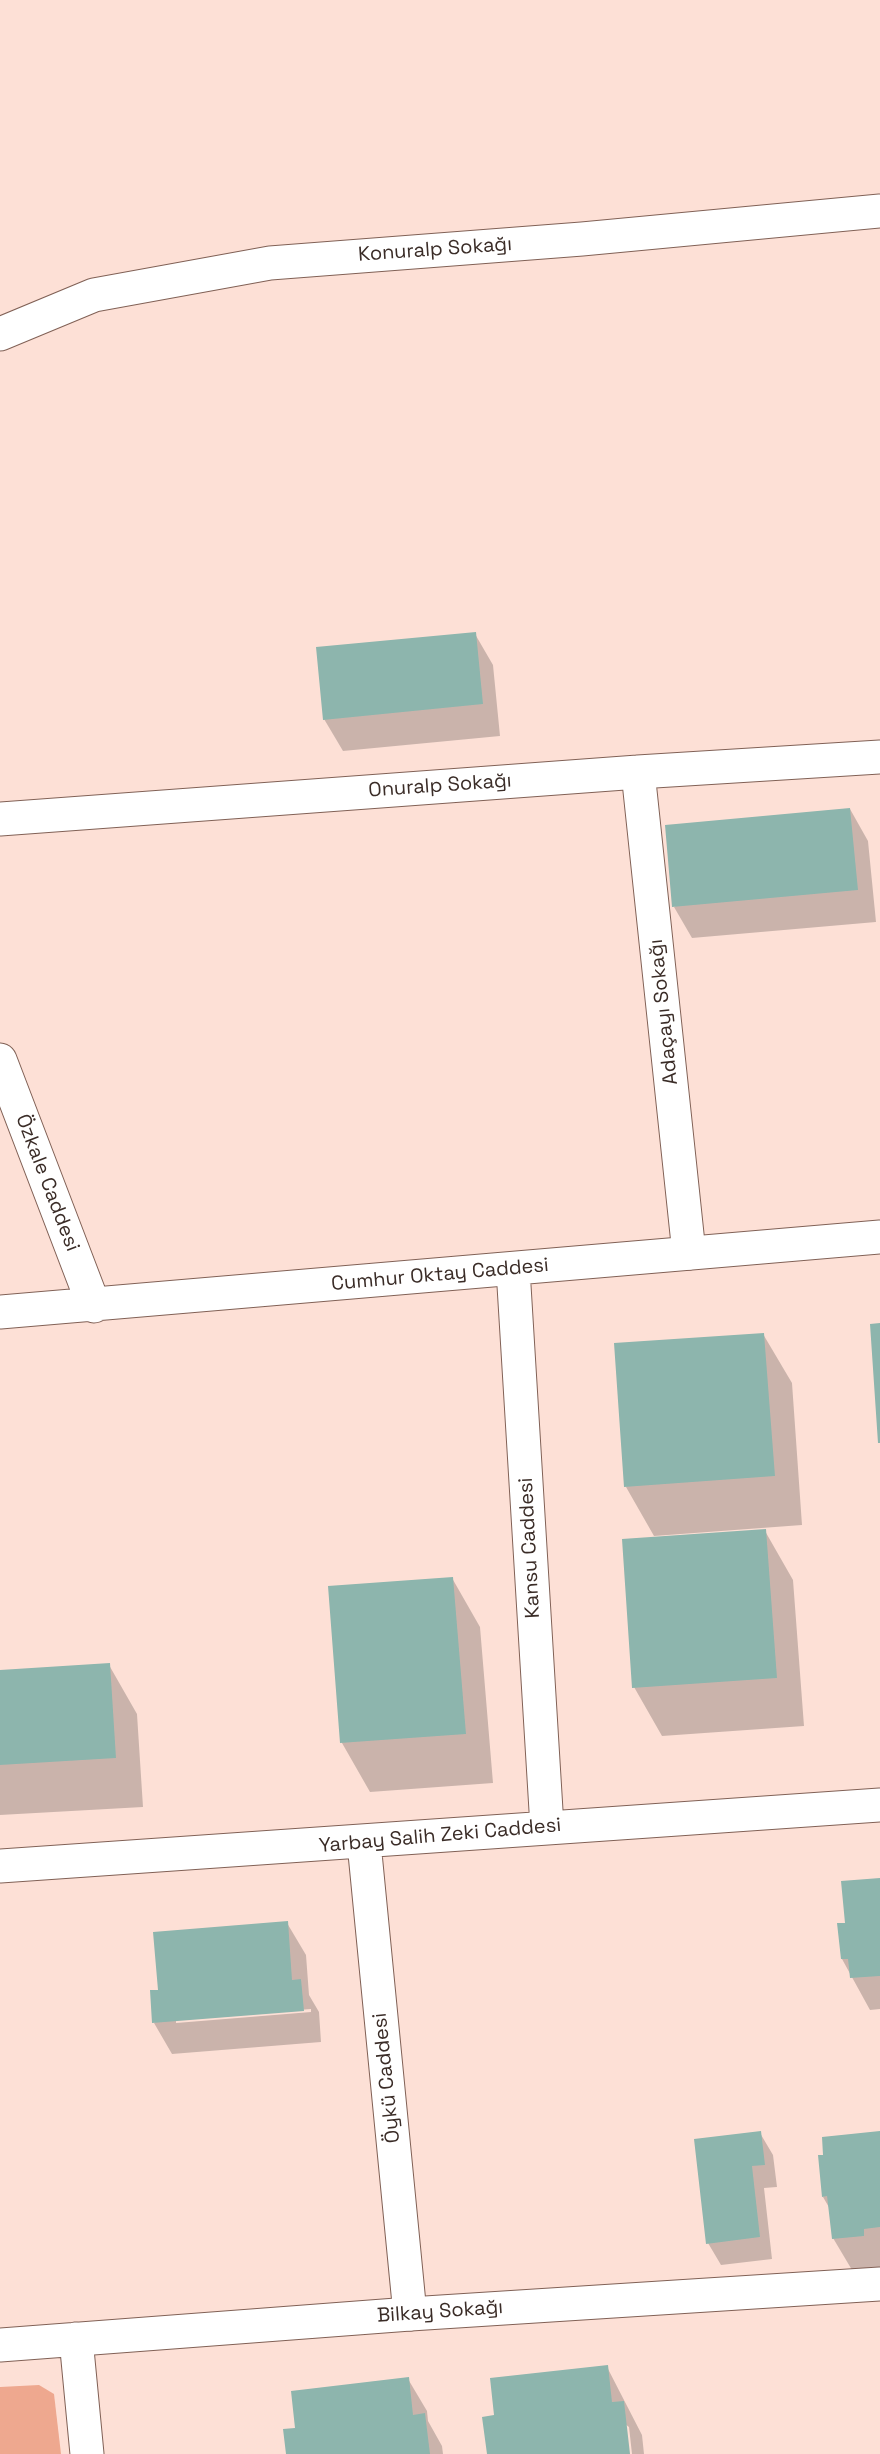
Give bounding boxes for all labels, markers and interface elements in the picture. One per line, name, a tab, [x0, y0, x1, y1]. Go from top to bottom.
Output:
street label: Konuralp Sokağı	[357, 233, 513, 267]
street label: Onuralp Sokağı	[368, 769, 512, 803]
street label: Adaçayı Sokağı	[644, 938, 684, 1086]
street label: Özkale Caddesi	[10, 1111, 84, 1255]
street label: Cumhur Oktay Caddesi	[330, 1254, 550, 1296]
street label: Kansu Caddesi	[514, 1477, 546, 1619]
street label: Yarbay Salih Zeki Caddesi	[318, 1813, 562, 1859]
street label: Öykü Caddesi	[368, 2012, 406, 2144]
street label: Bilkay Sokağı	[376, 2296, 504, 2328]

